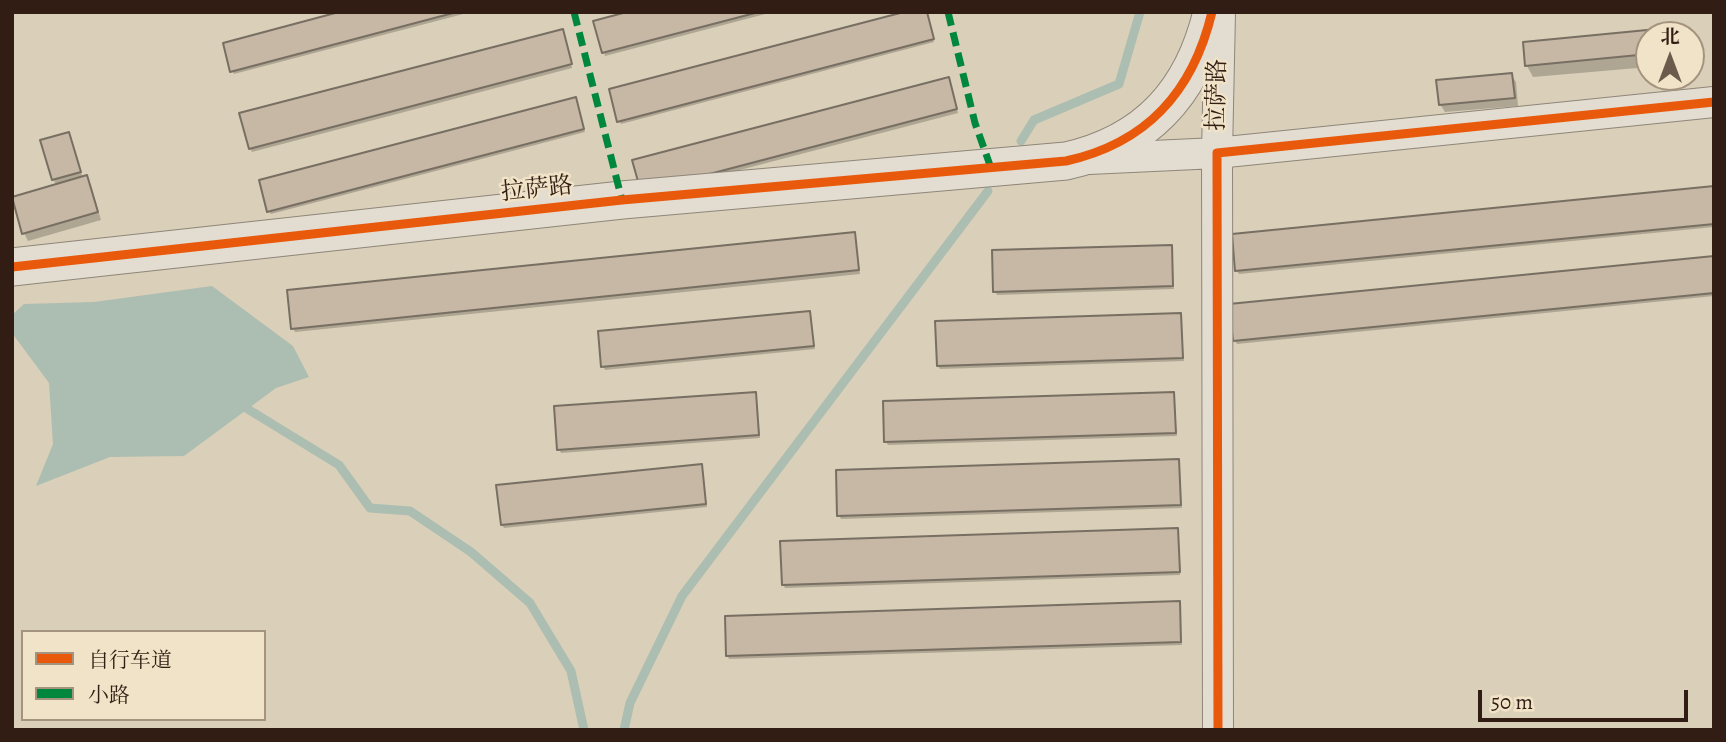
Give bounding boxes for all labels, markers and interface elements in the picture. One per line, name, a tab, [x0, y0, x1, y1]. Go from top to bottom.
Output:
north arrow	[1635, 21, 1705, 91]
text: 北	[1660, 24, 1680, 50]
street label: 拉萨路	[1203, 59, 1233, 131]
street label: 拉萨路	[500, 172, 574, 208]
legend	[21, 630, 266, 721]
text: 自行车道	[88, 646, 172, 674]
scale bar	[1481, 676, 1691, 720]
text: 小路	[88, 681, 130, 709]
text: 50 m	[1491, 688, 1533, 716]

